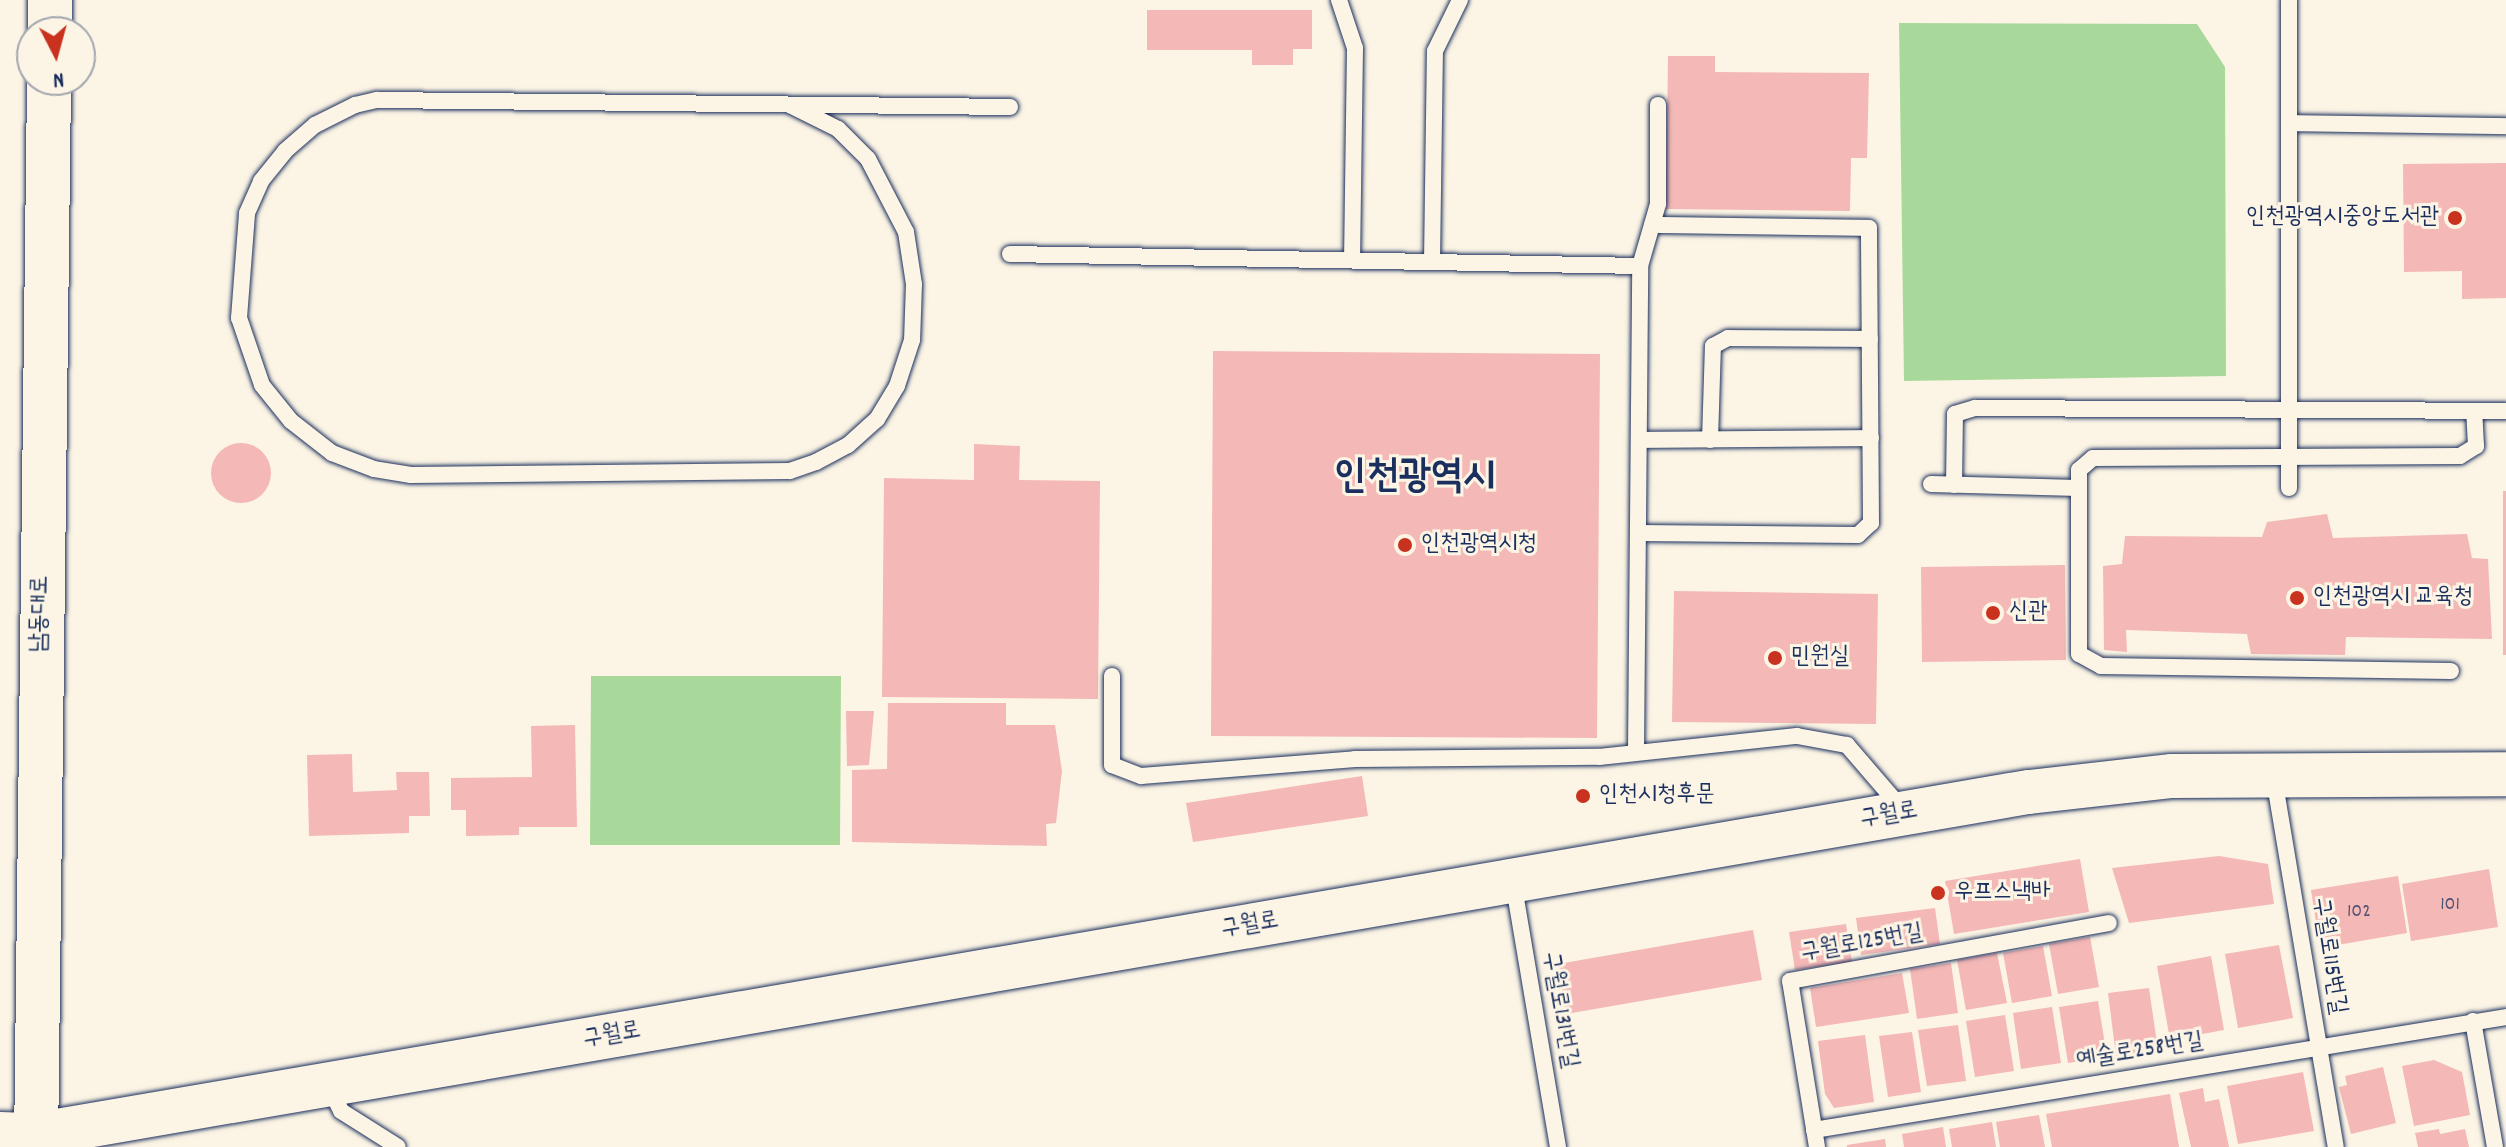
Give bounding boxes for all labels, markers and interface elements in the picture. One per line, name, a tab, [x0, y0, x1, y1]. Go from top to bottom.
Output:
north arrow	[16, 16, 96, 96]
text: N	[51, 62, 65, 94]
place label: 인천광역시중앙도서관	[2246, 204, 2439, 232]
marker: 인천광역시중앙도서관	[2446, 209, 2464, 227]
district label: 인천광역시	[1335, 455, 1495, 503]
place label: 인천광역시청	[1421, 531, 1537, 559]
marker: 인천광역시청	[1396, 536, 1414, 554]
street label: 남동대로	[26, 575, 56, 653]
place label: 인천광역시 교육청	[2313, 584, 2473, 612]
marker: 인천광역시 교육청	[2288, 589, 2306, 607]
place label: 신관	[2009, 599, 2048, 627]
marker: 신관	[1984, 604, 2002, 622]
place label: 민원실	[1791, 644, 1849, 672]
marker: 민원실	[1766, 649, 1784, 667]
place label: 인천시청후문	[1599, 782, 1715, 810]
marker: 인천시청후문	[1574, 787, 1592, 805]
street label: 구월로	[1858, 797, 1920, 835]
place label: 우프스낵바	[1954, 879, 2051, 907]
marker: 우프스낵바	[1929, 884, 1947, 902]
house number: 101	[2440, 893, 2460, 917]
street label: 구월로115번길	[2305, 895, 2351, 1017]
house number: 102	[2347, 900, 2371, 924]
street label: 구월로	[1219, 907, 1281, 945]
street label: 구월로125번길	[1799, 919, 1925, 969]
street label: 구월로131번길	[1535, 950, 1583, 1070]
street label: 구월로	[581, 1017, 643, 1055]
street label: 예술로258번길	[2075, 1028, 2205, 1076]

